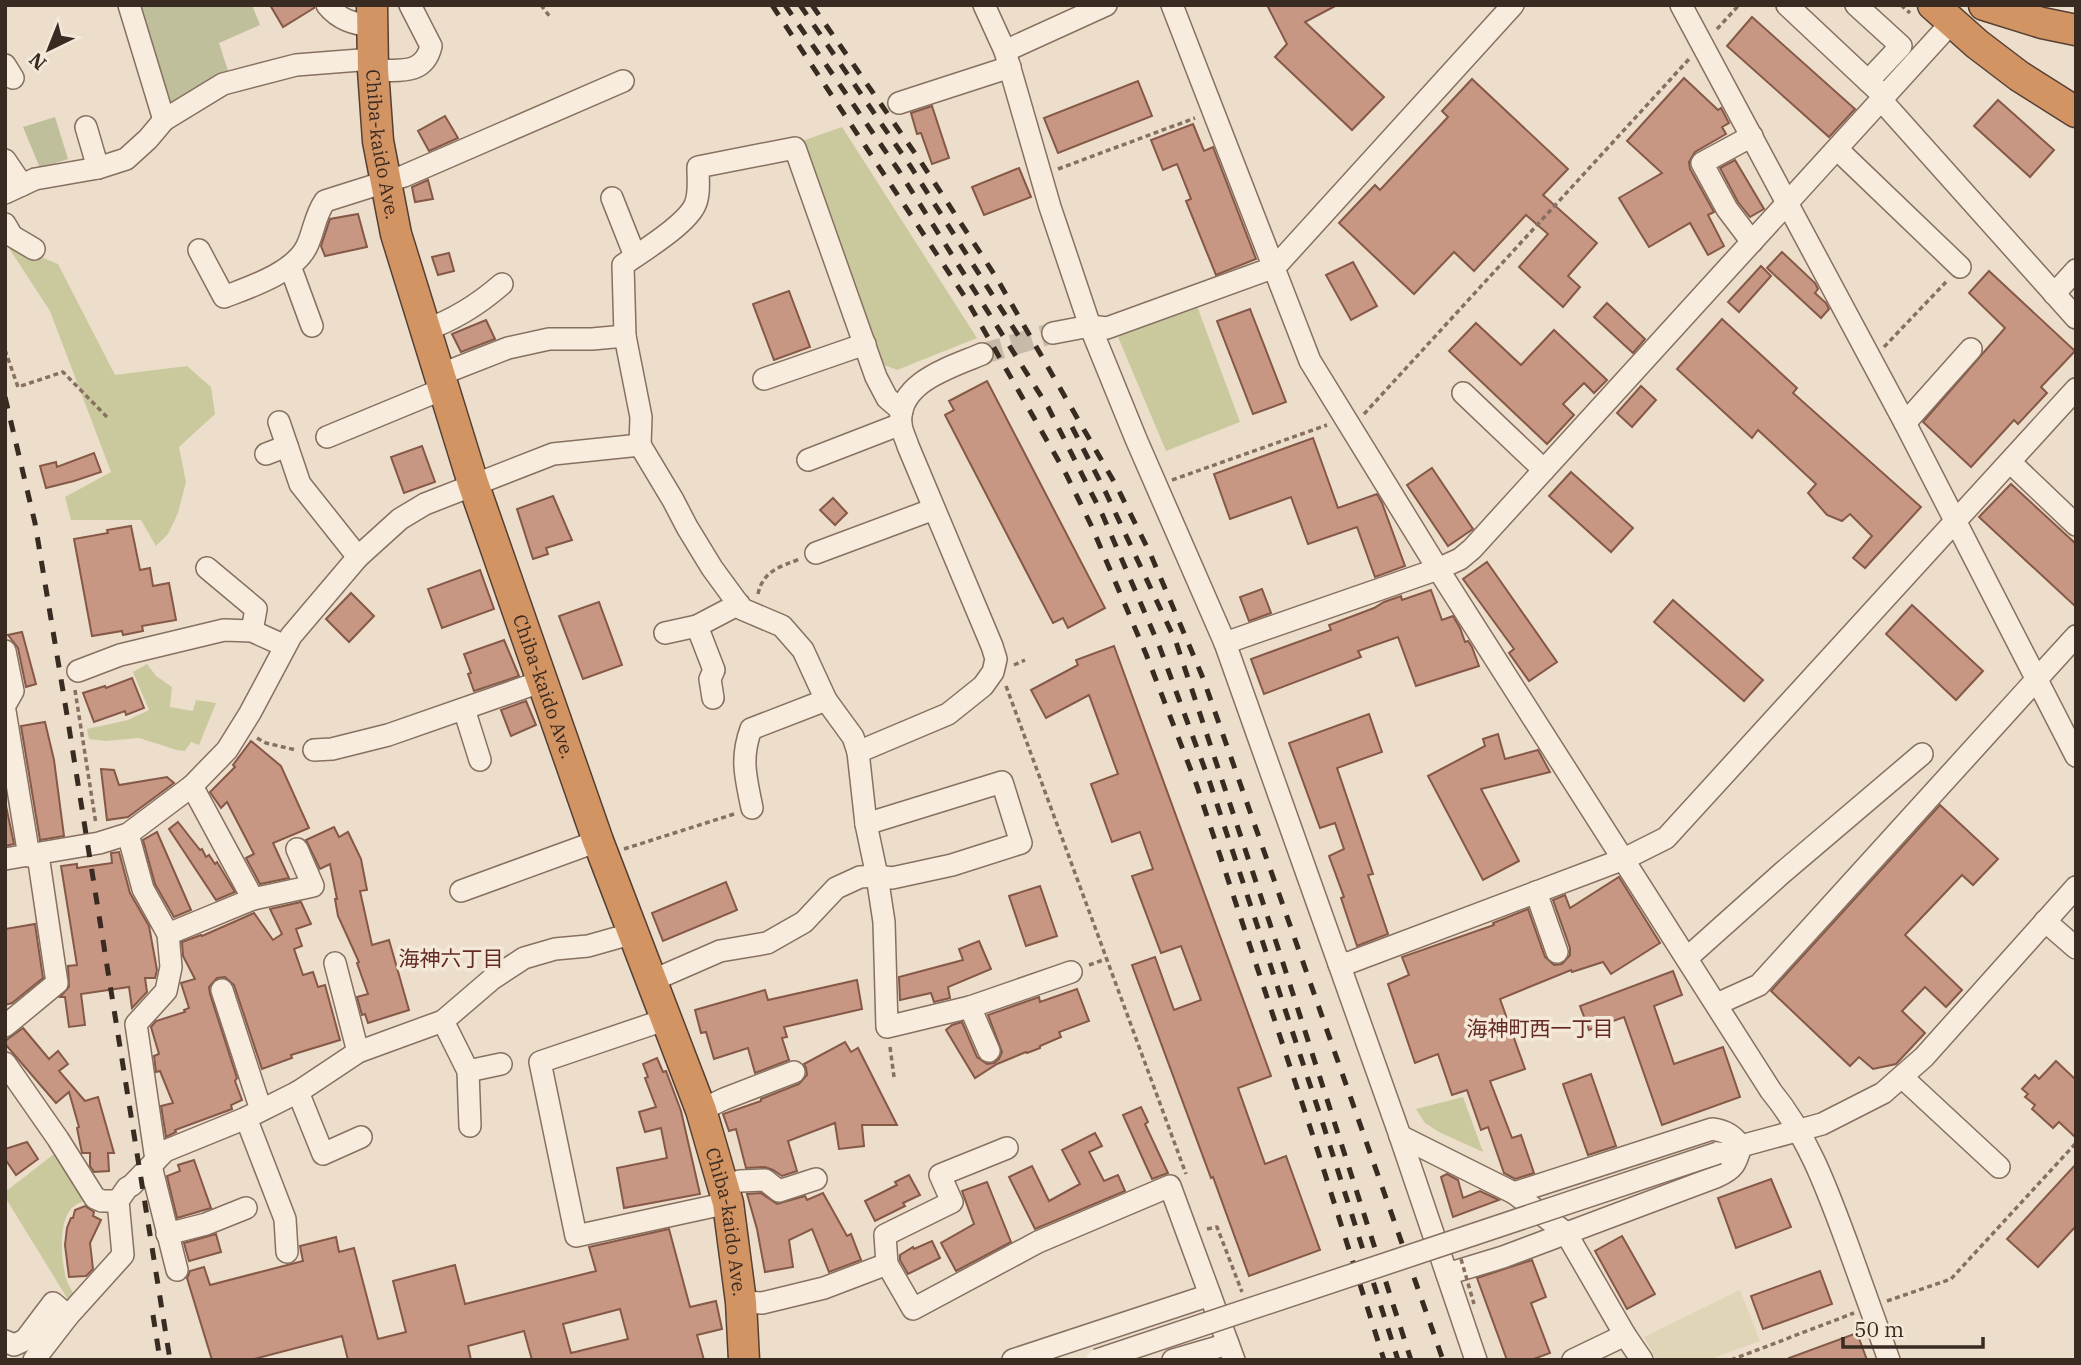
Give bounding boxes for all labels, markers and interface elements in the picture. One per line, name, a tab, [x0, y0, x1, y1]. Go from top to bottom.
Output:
north arrow	[14, 14, 84, 84]
text: N	[24, 48, 51, 75]
street label: Chiba-kaido Ave.	[361, 69, 405, 221]
street label: Chiba-kaido Ave.	[508, 611, 580, 762]
district label: 海神六丁目	[399, 944, 504, 972]
district label: 海神町西一丁目	[1467, 1014, 1614, 1042]
street label: Chiba-kaido Ave.	[701, 1145, 752, 1298]
scale bar	[1843, 1306, 1983, 1350]
text: 50 m	[1854, 1315, 1904, 1343]

